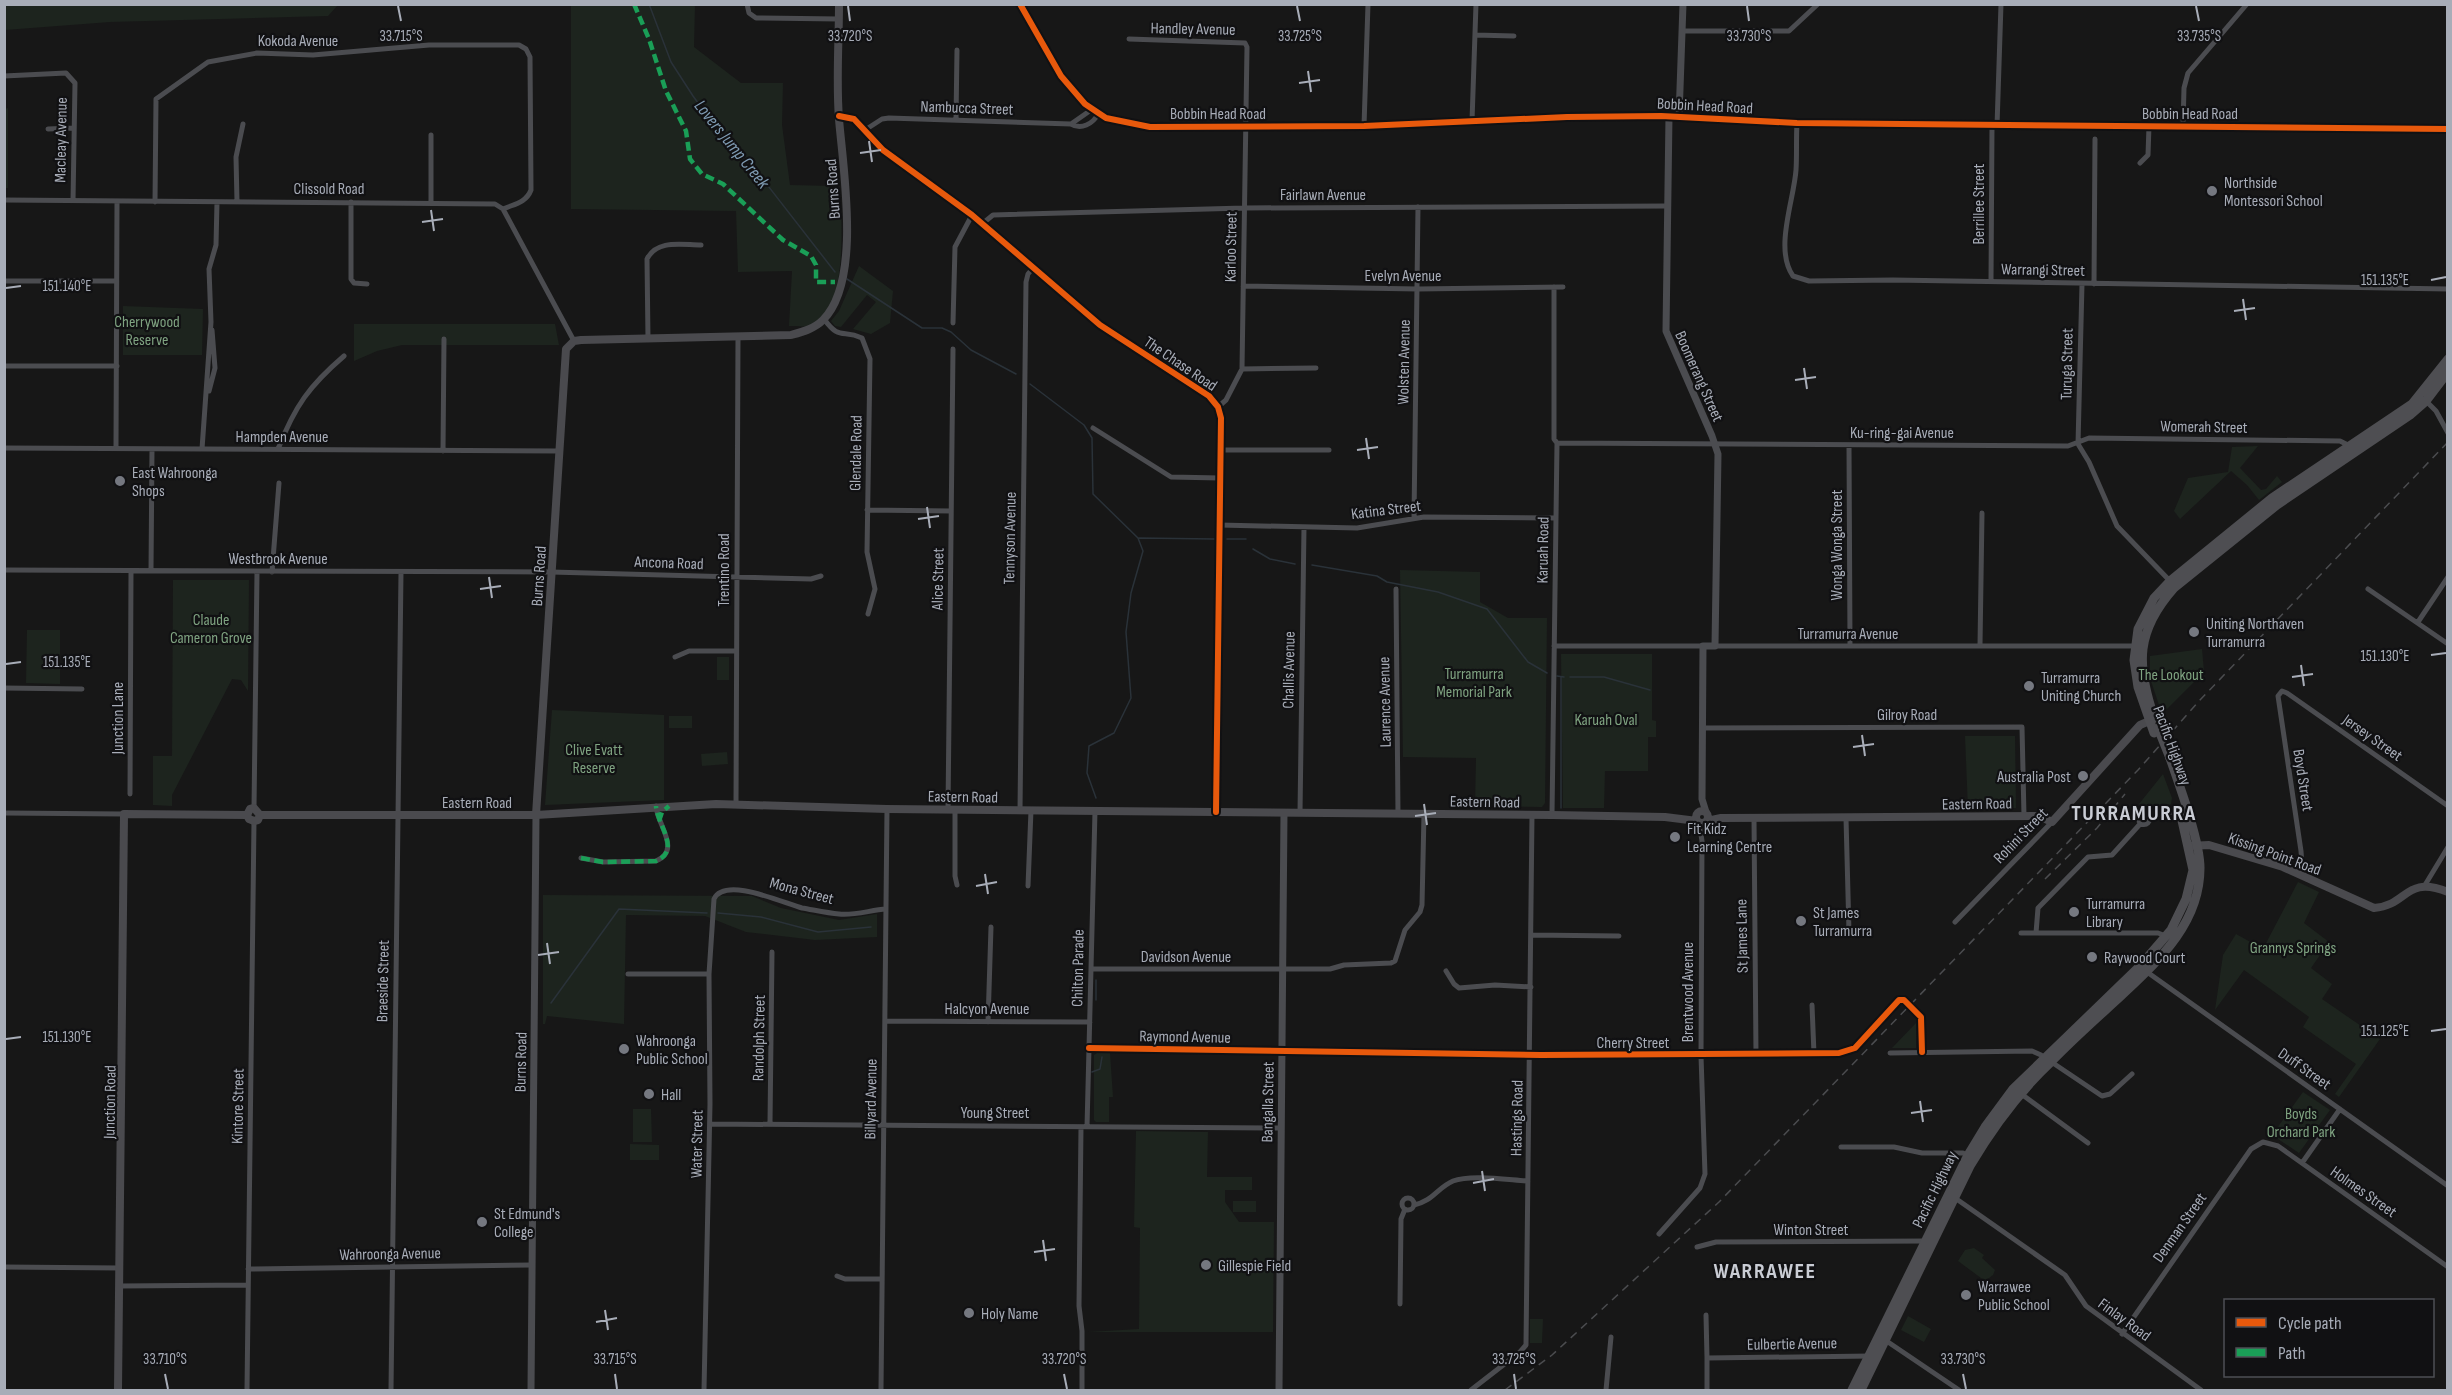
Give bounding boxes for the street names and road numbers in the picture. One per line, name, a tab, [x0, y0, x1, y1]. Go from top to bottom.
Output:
street label: Handley Avenue	[1150, 19, 1236, 40]
street label: Kokoda Avenue	[258, 32, 338, 51]
street label: Bobbin Head Road	[1656, 94, 1753, 118]
street label: Macleay Avenue	[51, 97, 72, 183]
street label: Nambucca Street	[920, 97, 1014, 120]
street label: Bobbin Head Road	[1170, 105, 1266, 124]
street label: Bobbin Head Road	[2142, 105, 2238, 124]
street label: Burns Road	[822, 158, 845, 220]
street label: Berrillee Street	[1970, 163, 1989, 244]
street label: Clissold Road	[294, 180, 364, 199]
street label: Fairlawn Avenue	[1280, 186, 1366, 205]
street label: Karloo Street	[1221, 212, 1242, 282]
street label: Warrangi Street	[2001, 260, 2085, 281]
street label: Evelyn Avenue	[1365, 267, 1441, 286]
street label: Wolsten Avenue	[1394, 319, 1415, 405]
street label: Boomerang Street	[1670, 328, 1727, 425]
street label: Turuga Street	[2057, 328, 2078, 400]
street label: The Chase Road	[1140, 333, 1220, 396]
street label: Glendale Road	[846, 415, 867, 491]
street label: Womerah Street	[2160, 417, 2248, 438]
street label: Ku-ring-gai Avenue	[1850, 424, 1954, 443]
street label: Hampden Avenue	[236, 428, 328, 447]
street label: Wonga Wonga Street	[1828, 489, 1847, 600]
street label: Tennyson Avenue	[1000, 492, 1021, 584]
street label: Katina Street	[1350, 497, 1422, 524]
street label: Karuah Road	[1533, 516, 1554, 584]
street label: Trentino Road	[715, 533, 734, 607]
street label: Burns Road	[528, 545, 551, 607]
street label: Alice Street	[928, 548, 949, 611]
street label: Westbrook Avenue	[228, 550, 328, 569]
street label: Ancona Road	[633, 553, 704, 574]
street label: Turramurra Avenue	[1798, 625, 1898, 644]
street label: Challis Avenue	[1279, 631, 1300, 709]
street label: Laurence Avenue	[1375, 656, 1396, 748]
street label: Junction Lane	[109, 682, 128, 755]
street label: Pacific Highway	[2148, 703, 2195, 788]
street label: Gilroy Road	[1877, 706, 1937, 725]
street label: Jersey Street	[2338, 710, 2406, 766]
street label: Boyd Street	[2288, 748, 2317, 813]
street label: Eastern Road	[928, 787, 998, 808]
street label: Eastern Road	[1450, 792, 1520, 813]
street label: Eastern Road	[442, 794, 512, 813]
street label: Eastern Road	[1942, 794, 2012, 815]
street label: Rohini Street	[1990, 804, 2052, 868]
street label: Kissing Point Road	[2225, 829, 2324, 880]
street label: Mona Street	[768, 874, 836, 909]
street label: St James Lane	[1732, 899, 1753, 973]
street label: Chilton Parade	[1068, 929, 1089, 1007]
street label: Braeside Street	[373, 940, 394, 1022]
street label: Brentwood Avenue	[1679, 942, 1698, 1042]
street label: Davidson Avenue	[1141, 948, 1231, 967]
street label: Randolph Street	[749, 995, 770, 1081]
street label: Halcyon Avenue	[945, 1000, 1029, 1019]
street label: Raymond Avenue	[1139, 1027, 1231, 1048]
street label: Burns Road	[511, 1032, 532, 1092]
street label: Cherry Street	[1597, 1034, 1670, 1053]
street label: Duff Street	[2274, 1044, 2334, 1094]
street label: Billyard Avenue	[861, 1058, 882, 1140]
street label: Bangalla Street	[1258, 1061, 1279, 1143]
street label: Junction Road	[100, 1065, 121, 1140]
street label: Kintore Street	[228, 1068, 249, 1144]
street label: Hastings Road	[1507, 1080, 1528, 1156]
street label: Young Street	[961, 1104, 1029, 1123]
street label: Water Street	[687, 1110, 708, 1178]
street label: Pacific Highway	[1909, 1148, 1962, 1231]
street label: Holmes Street	[2326, 1163, 2400, 1222]
street label: Denman Street	[2149, 1189, 2211, 1266]
street label: Winton Street	[1774, 1221, 1849, 1240]
street label: Wahroonga Avenue	[339, 1244, 441, 1265]
street label: Finlay Road	[2094, 1295, 2154, 1346]
street label: Eulbertie Avenue	[1747, 1334, 1837, 1355]

